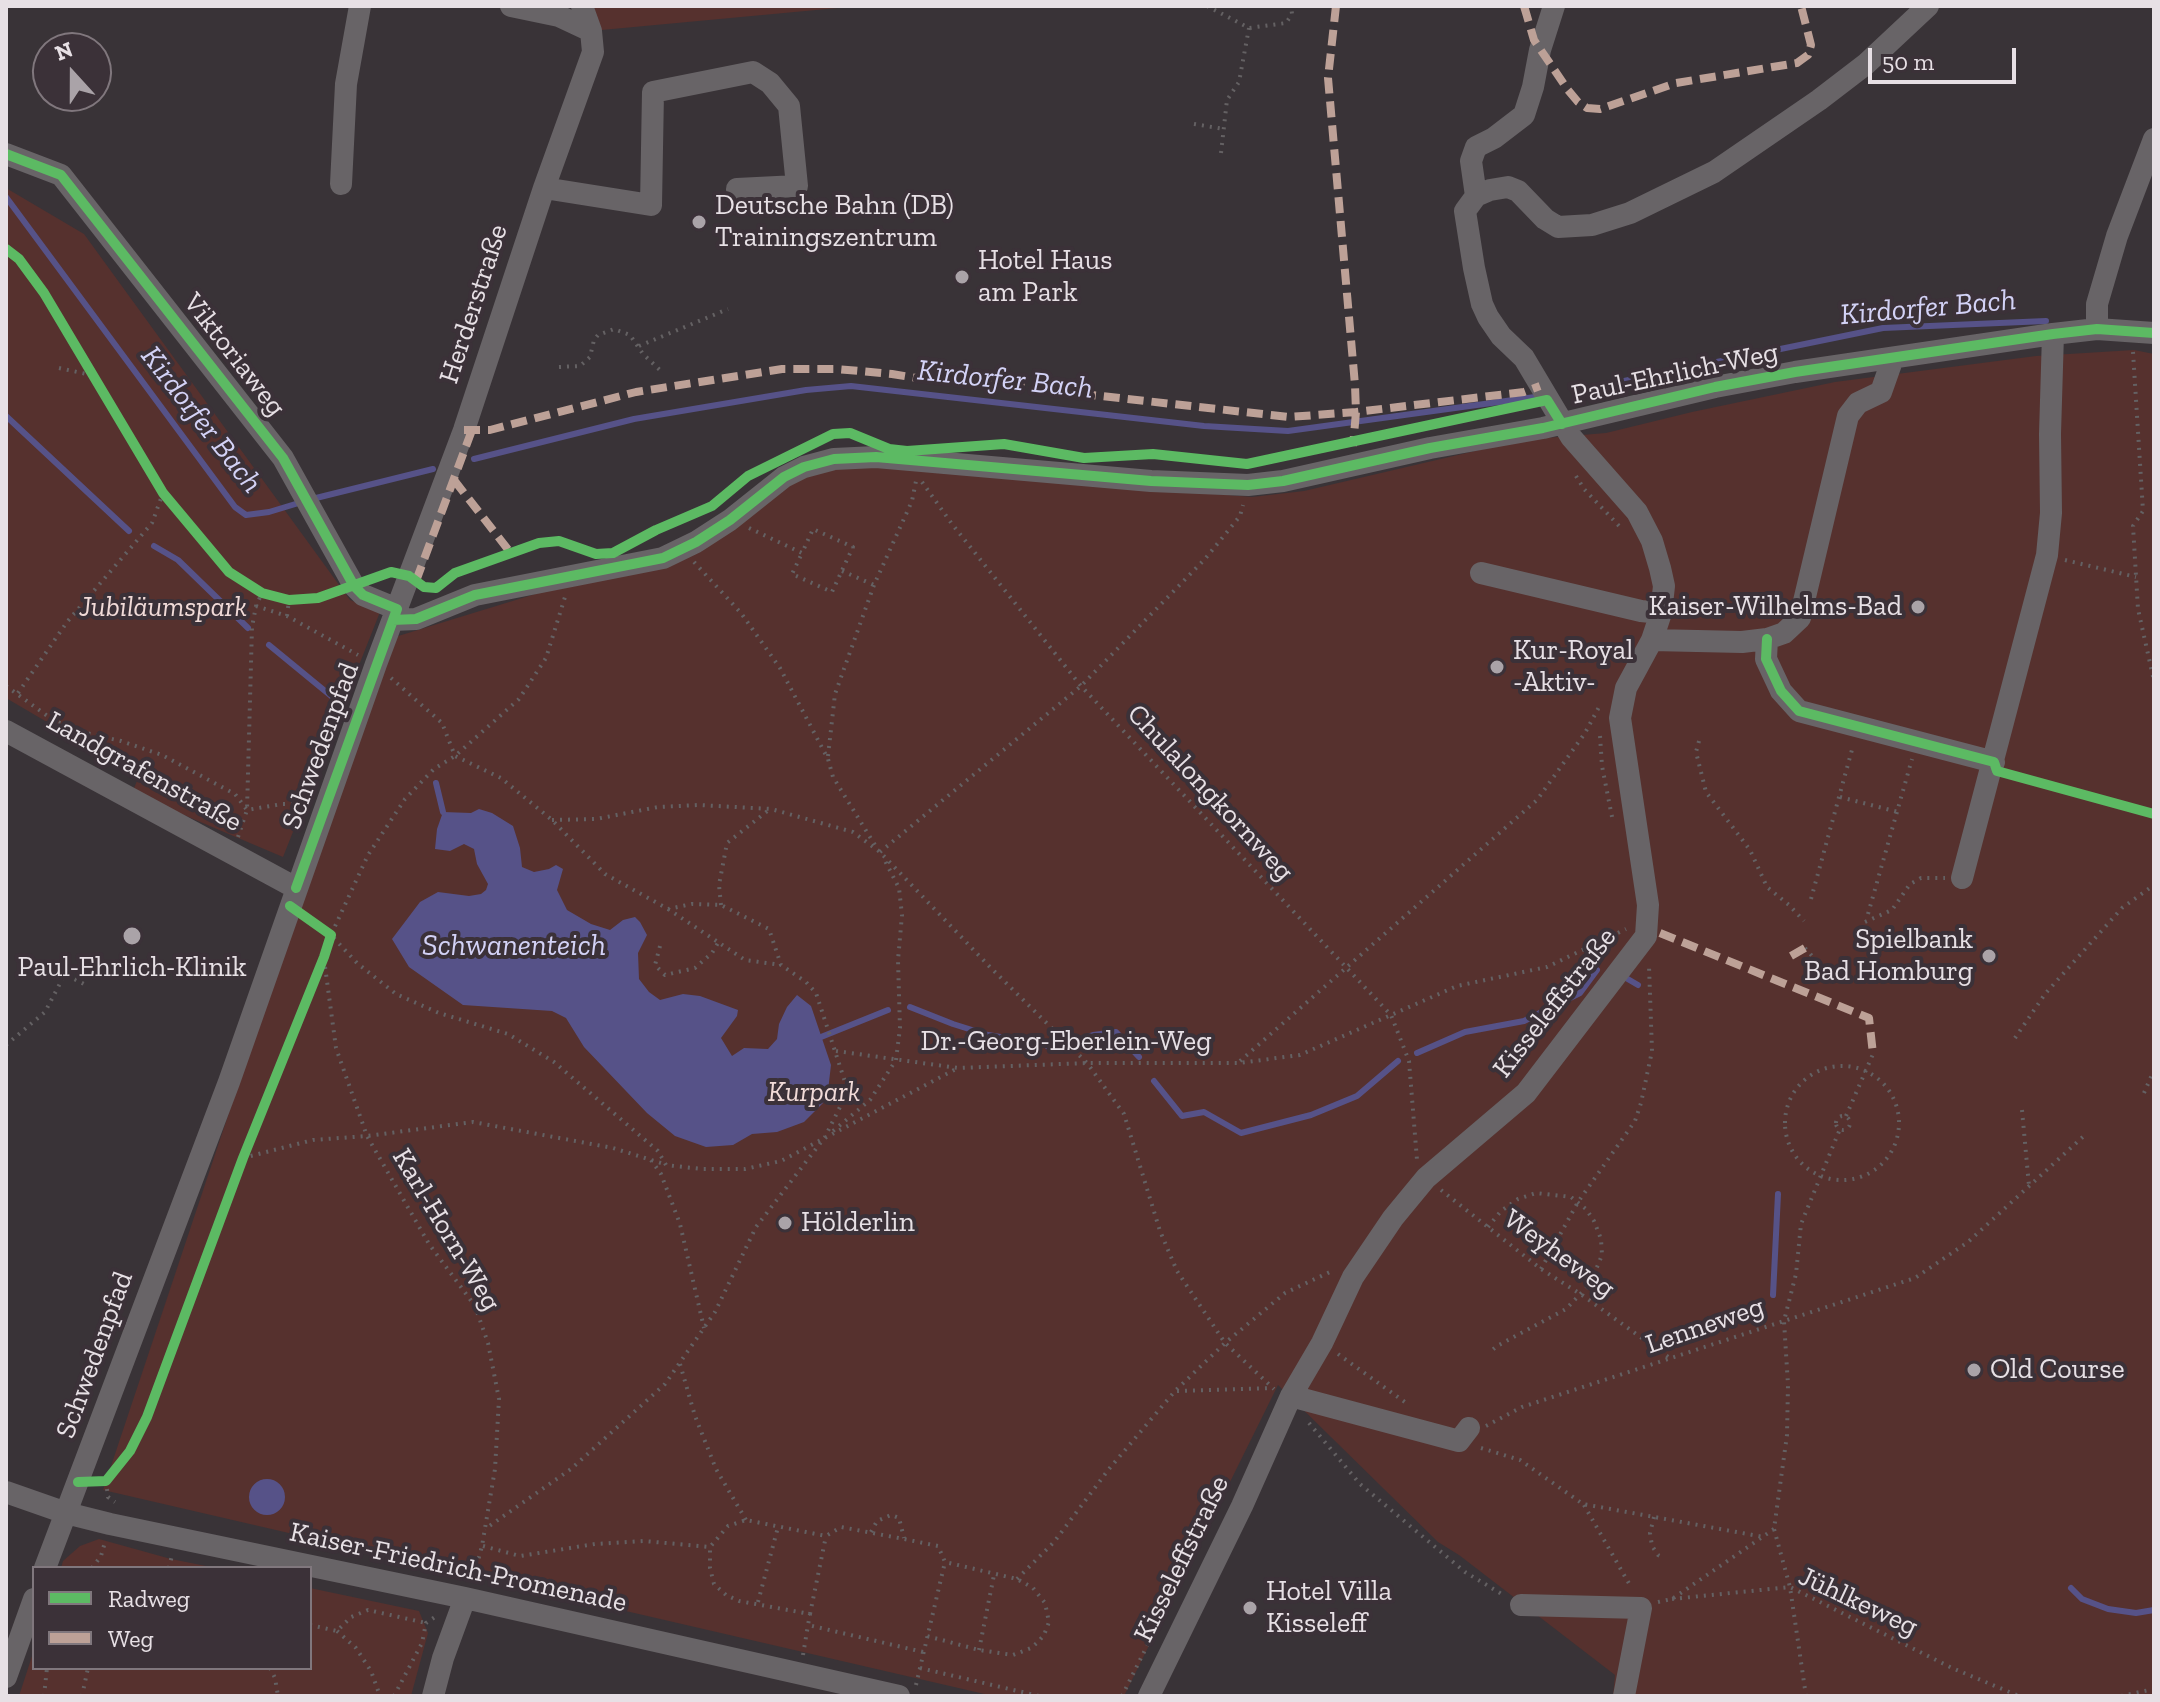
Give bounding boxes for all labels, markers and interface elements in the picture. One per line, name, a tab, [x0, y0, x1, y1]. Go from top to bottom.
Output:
north arrow	[32, 32, 112, 112]
scale bar	[1872, 32, 2020, 82]
text: N	[51, 35, 77, 67]
text: 50 m	[1882, 47, 1934, 76]
place label: Deutsche Bahn (DB) Trainingszentrum	[715, 189, 954, 255]
marker: Deutsche Bahn (DB) Trainingszentrum	[690, 213, 708, 231]
street label: Herderstraße	[433, 220, 515, 388]
place label: Hotel Haus am Park	[978, 244, 1113, 310]
marker: Hotel Haus am Park	[953, 268, 971, 286]
water label: Kirdorfer Bach	[1839, 282, 2017, 334]
street label: Viktoriaweg	[176, 287, 292, 423]
street label: Paul-Ehrlich-Weg	[1569, 336, 1781, 412]
water label: Kirdorfer Bach	[133, 339, 269, 501]
water label: Kirdorfer Bach	[915, 353, 1095, 407]
place label: Kaiser-Wilhelms-Bad	[1649, 590, 1902, 624]
park label: Jubiläumspark	[79, 591, 247, 625]
marker: Kaiser-Wilhelms-Bad	[1909, 598, 1927, 616]
place label: Kur-Royal -Aktiv-	[1513, 634, 1633, 700]
street label: Schwedenpfad	[275, 658, 367, 834]
marker: Kur-Royal -Aktiv-	[1488, 658, 1506, 676]
street label: Chulalongkornweg	[1120, 698, 1300, 888]
street label: Landgrafenstraße	[40, 704, 248, 840]
street label: Kisseleffstraße	[1486, 921, 1624, 1085]
place label: Spielbank Bad Homburg	[1804, 923, 1973, 989]
marker: Paul-Ehrlich-Klinik	[121, 925, 143, 947]
water label: Schwanenteich	[422, 928, 606, 964]
marker: Spielbank Bad Homburg	[1980, 947, 1998, 965]
place label: Paul-Ehrlich-Klinik	[17, 951, 247, 985]
street label: Dr.-Georg-Eberlein-Weg	[921, 1025, 1211, 1059]
park label: Kurpark	[768, 1076, 860, 1110]
street label: Karl-Horn-Weg	[384, 1143, 508, 1317]
street label: Weyheweg	[1497, 1202, 1621, 1306]
place label: Hölderlin	[801, 1206, 915, 1240]
marker: Hölderlin	[776, 1214, 794, 1232]
street label: Schwedenpfad	[49, 1267, 141, 1443]
street label: Lenneweg	[1641, 1290, 1769, 1362]
place label: Old Course	[1990, 1353, 2125, 1387]
marker: Old Course	[1965, 1361, 1983, 1379]
street label: Kisseleffstraße	[1127, 1470, 1237, 1648]
street label: Kaiser-Friedrich-Promenade	[286, 1516, 630, 1620]
street label: Jühlkeweg	[1793, 1560, 1923, 1644]
legend	[32, 1566, 312, 1670]
place label: Hotel Villa Kisseleff	[1266, 1575, 1392, 1641]
text: Radweg	[108, 1584, 190, 1613]
marker: Hotel Villa Kisseleff	[1241, 1599, 1259, 1617]
text: Weg	[108, 1624, 154, 1653]

